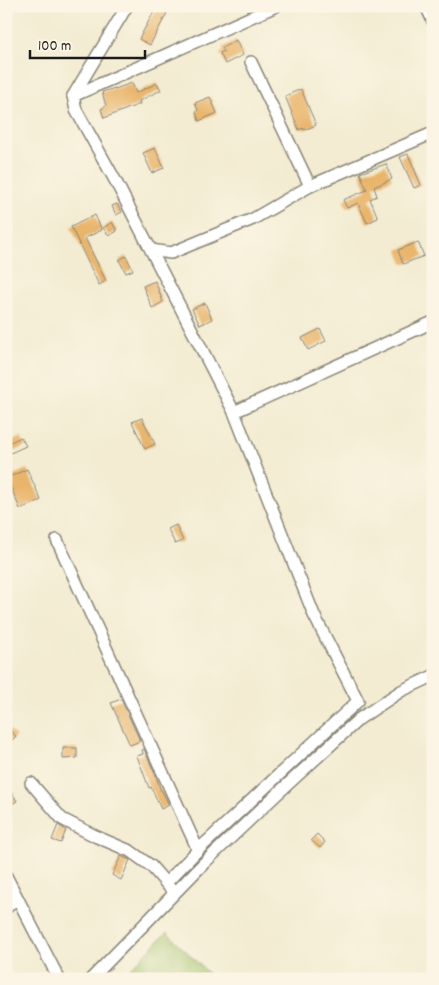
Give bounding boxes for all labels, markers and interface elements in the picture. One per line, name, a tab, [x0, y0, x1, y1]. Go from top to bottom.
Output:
scale bar	[30, 28, 145, 60]
text: 100 m	[38, 36, 71, 58]

